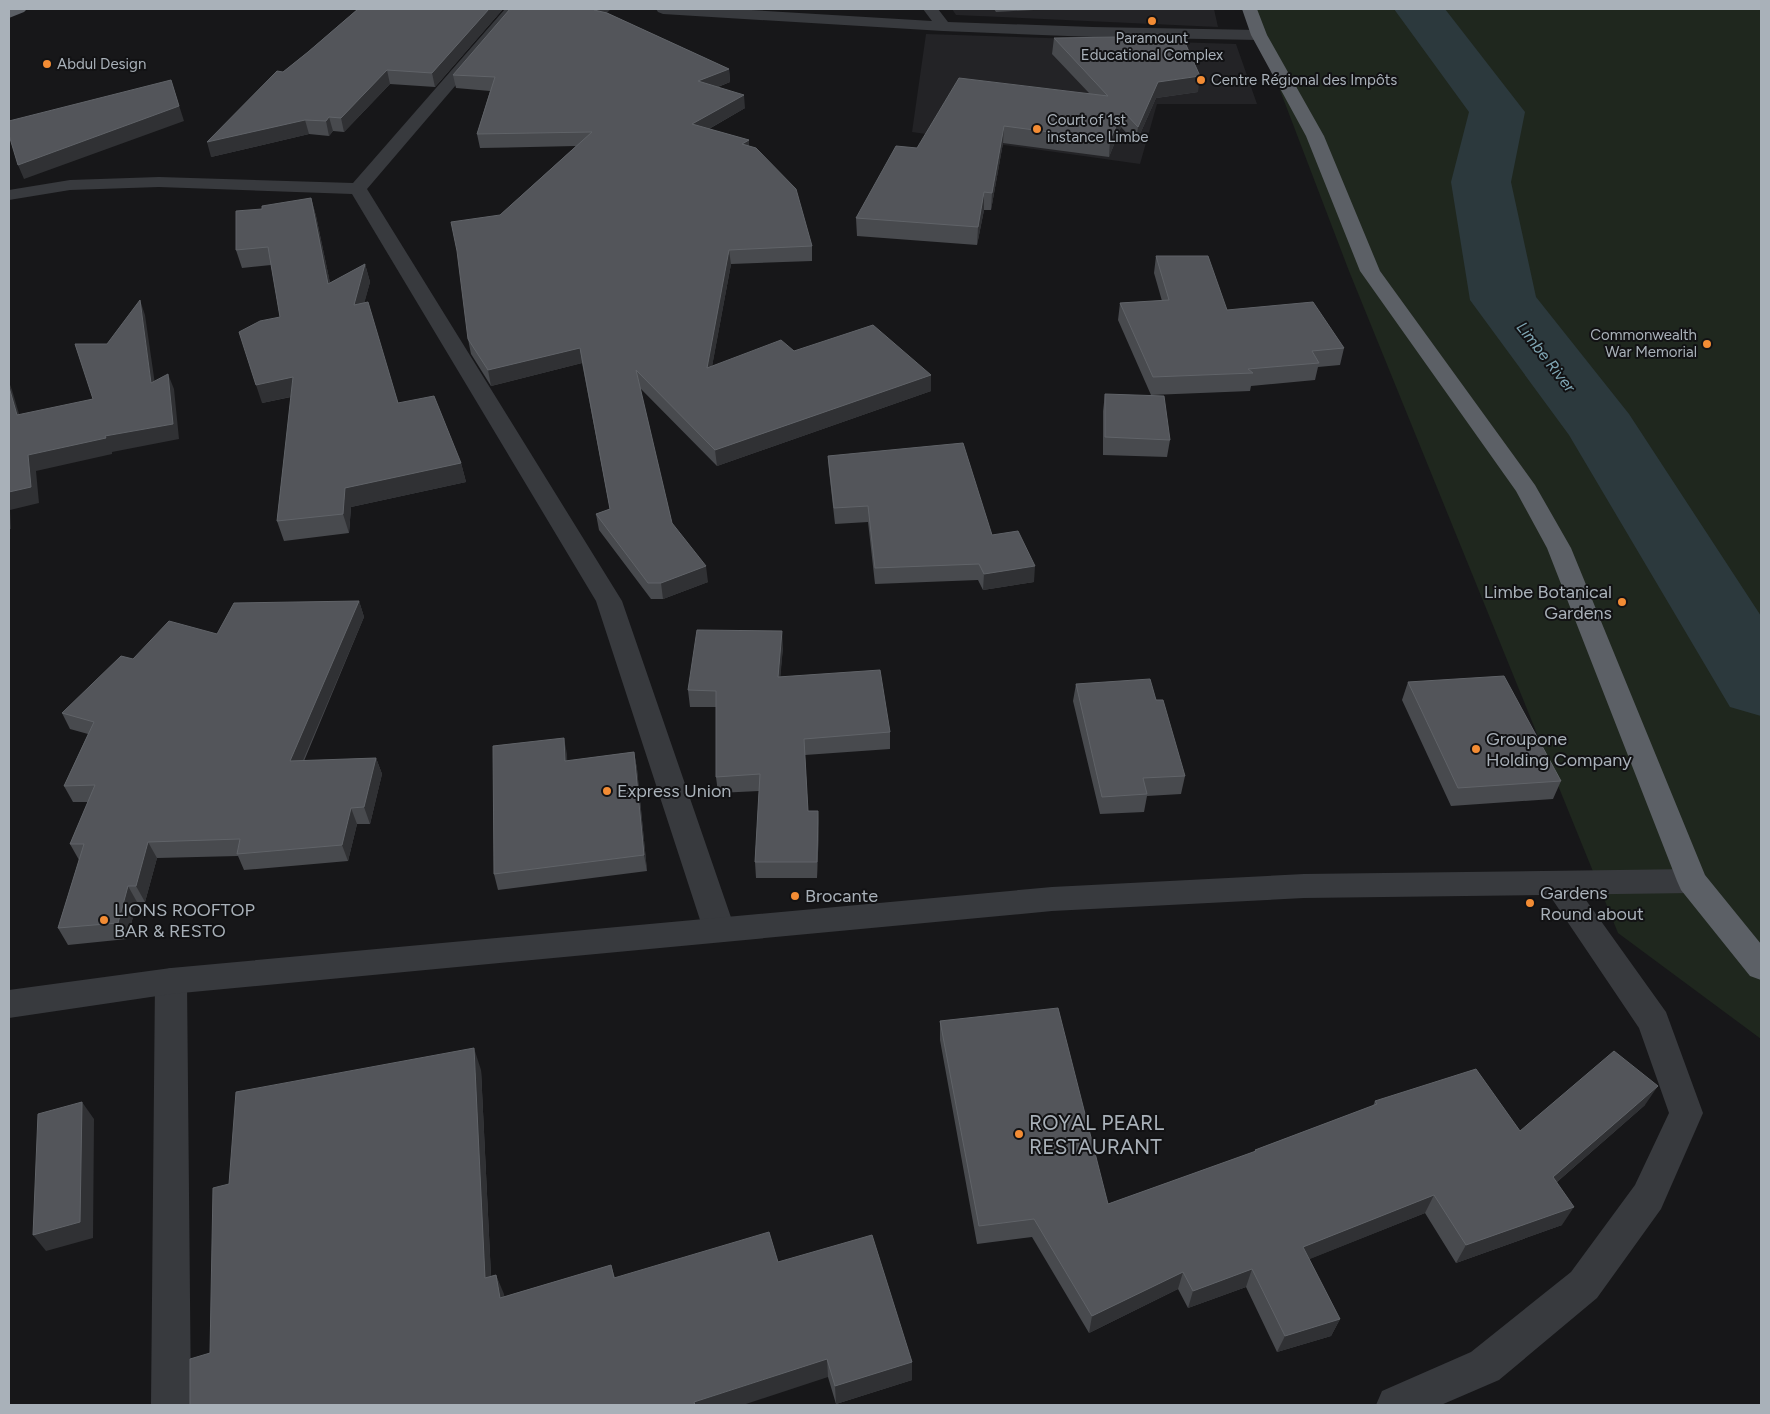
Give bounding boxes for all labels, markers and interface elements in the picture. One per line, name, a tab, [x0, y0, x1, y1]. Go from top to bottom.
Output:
marker: Paramount Educational Complex	[1146, 15, 1158, 27]
place label: Paramount Educational Complex	[1081, 29, 1223, 64]
place label: Abdul Design	[57, 55, 146, 73]
marker: Abdul Design	[41, 58, 53, 70]
place label: Centre Régional des Impôts	[1211, 71, 1397, 89]
marker: Centre Régional des Impôts	[1195, 74, 1207, 86]
place label: Court of 1st instance Limbe	[1047, 111, 1149, 146]
marker: Court of 1st instance Limbe	[1031, 123, 1043, 135]
water label: Limbe River	[1513, 318, 1580, 396]
place label: Commonwealth War Memorial	[1590, 326, 1697, 361]
marker: Commonwealth War Memorial	[1701, 338, 1713, 350]
place label: Limbe Botanical Gardens	[1484, 581, 1612, 624]
marker: Limbe Botanical Gardens	[1616, 596, 1628, 608]
place label: Groupone Holding Company	[1486, 728, 1632, 771]
marker: Groupone Holding Company	[1470, 743, 1482, 755]
place label: Express Union	[617, 780, 731, 802]
marker: Express Union	[601, 785, 613, 797]
place label: Gardens Round about	[1540, 882, 1644, 925]
place label: Brocante	[805, 885, 878, 907]
marker: Brocante	[789, 890, 801, 902]
marker: Gardens Round about	[1524, 897, 1536, 909]
place label: LIONS ROOFTOP BAR & RESTO	[114, 899, 255, 942]
marker: LIONS ROOFTOP BAR & RESTO	[98, 914, 110, 926]
place label: ROYAL PEARL RESTAURANT	[1029, 1110, 1164, 1159]
marker: ROYAL PEARL RESTAURANT	[1013, 1128, 1025, 1140]

